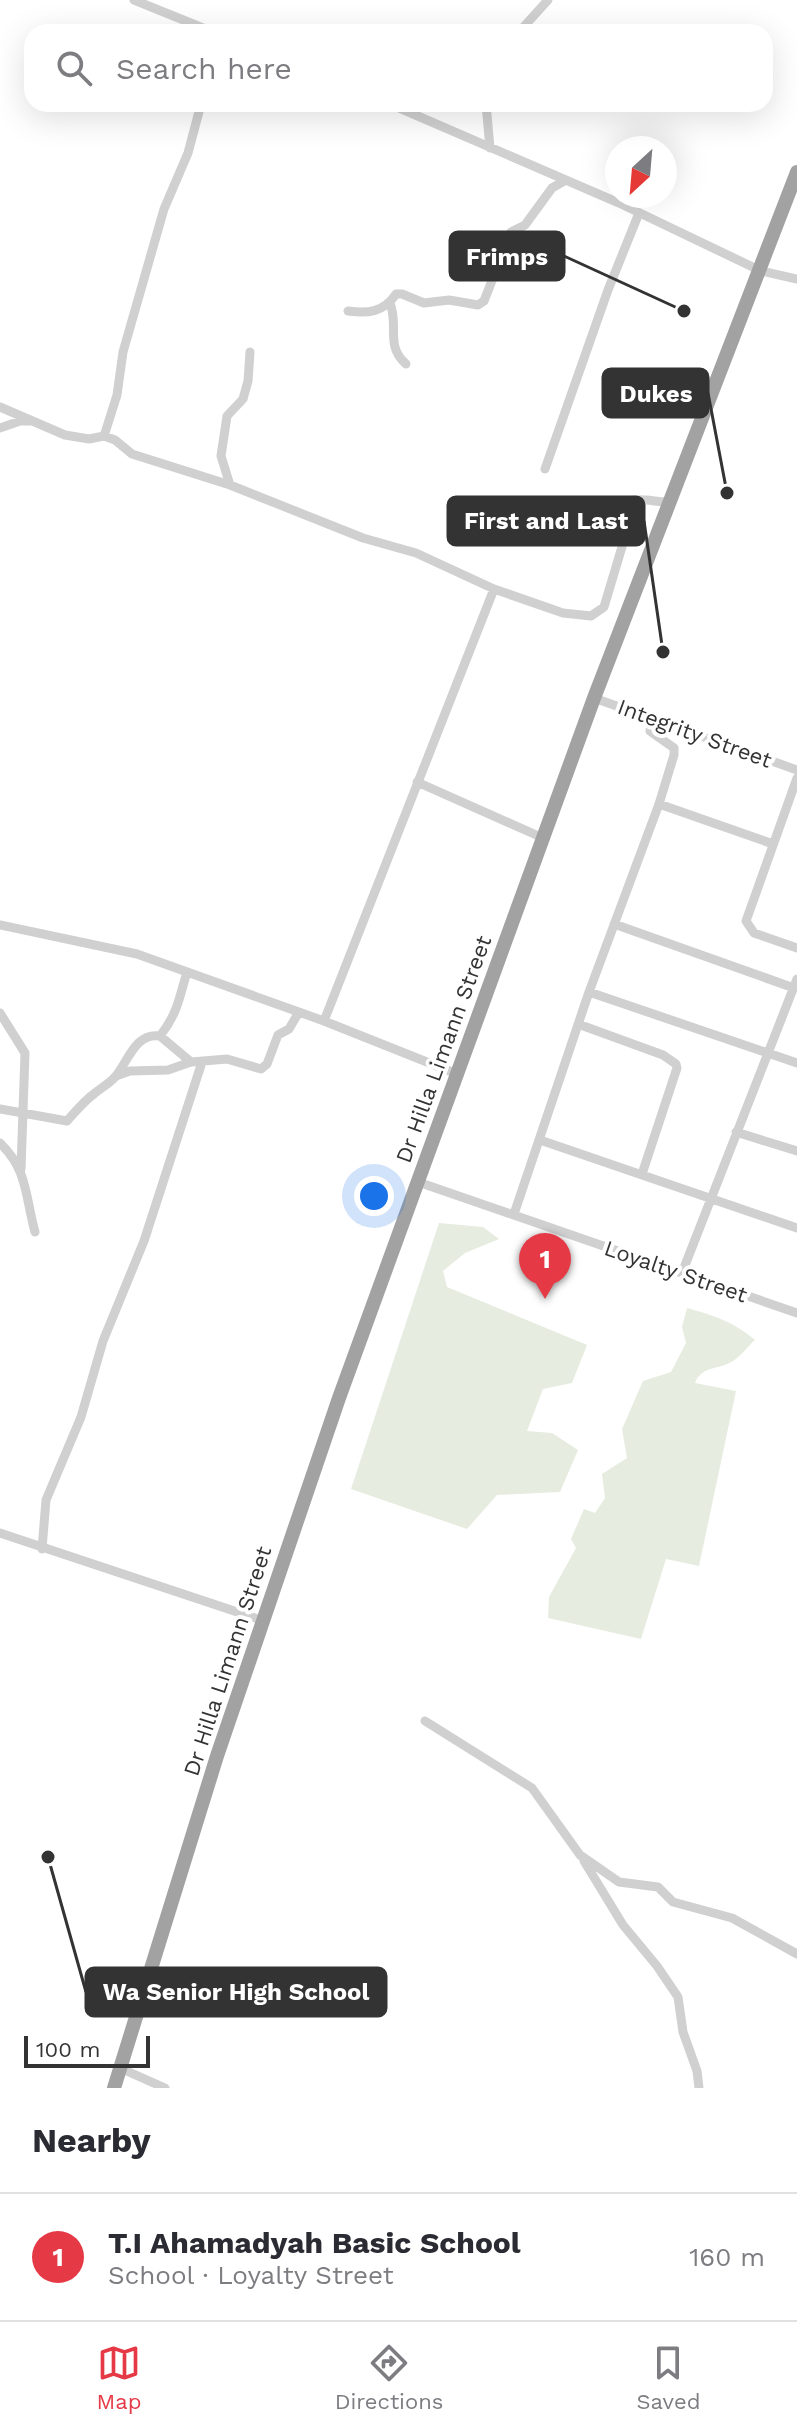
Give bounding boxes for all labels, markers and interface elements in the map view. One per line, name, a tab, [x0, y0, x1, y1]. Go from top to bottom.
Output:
search box	[24, 24, 773, 112]
icon: search	[52, 46, 96, 90]
text: Search here	[116, 51, 292, 86]
north arrow	[605, 136, 677, 208]
callout: Frimps	[450, 232, 564, 280]
text: Frimps	[466, 243, 548, 271]
callout: Dukes	[603, 369, 708, 417]
text: Dukes	[619, 380, 693, 408]
callout: First and Last	[448, 497, 644, 545]
text: First and Last	[464, 507, 629, 535]
street label: Integrity Street	[614, 694, 775, 773]
street label: Dr Hilla Limann Street	[391, 932, 496, 1166]
your location	[354, 1176, 394, 1216]
pin: 1	[519, 1233, 571, 1299]
street label: Loyalty Street	[601, 1235, 750, 1308]
street label: Dr Hilla Limann Street	[179, 1543, 276, 1779]
callout: Wa Senior High School	[86, 1968, 386, 2016]
text: Wa Senior High School	[103, 1978, 369, 2006]
scale bar	[24, 2032, 150, 2068]
text: 100 m	[36, 2037, 100, 2062]
text: Nearby	[32, 2120, 151, 2160]
text: T.I Ahamadyah Basic School	[108, 2225, 521, 2260]
text: 1	[52, 2242, 64, 2272]
text: 160 m	[689, 2242, 765, 2272]
text: School · Loyalty Street	[108, 2260, 394, 2290]
tab: Map	[97, 2341, 141, 2414]
tab: Directions	[335, 2341, 443, 2414]
tab: Saved	[637, 2341, 700, 2414]

